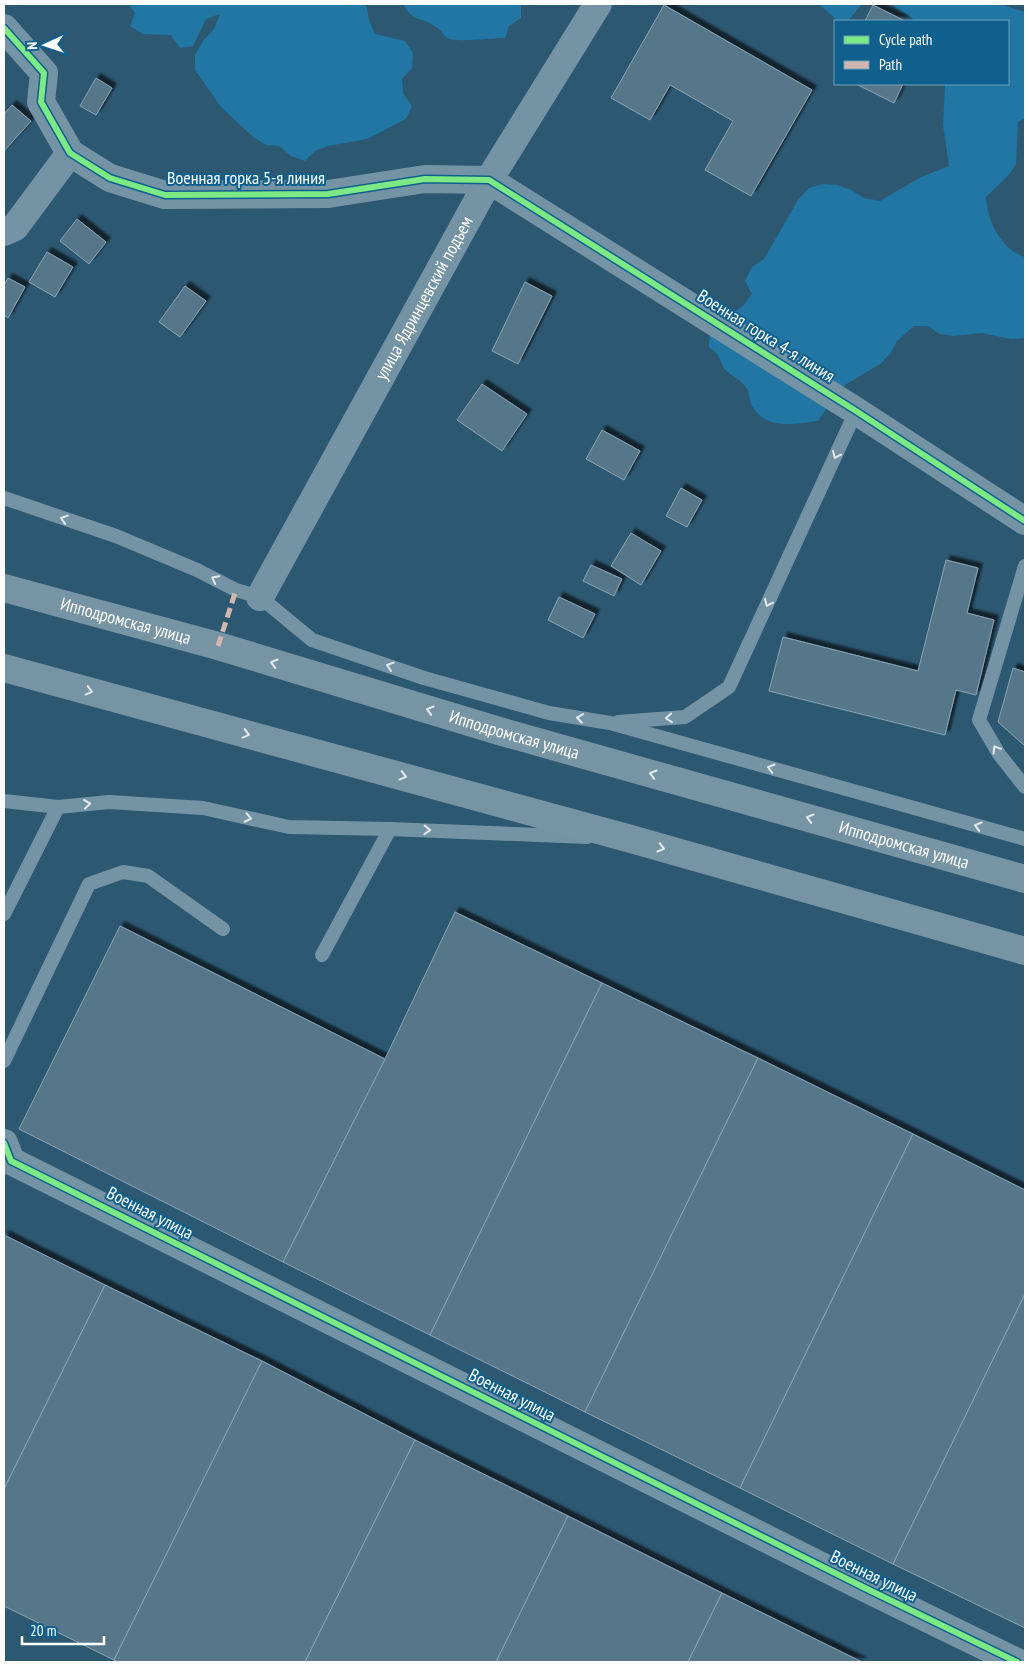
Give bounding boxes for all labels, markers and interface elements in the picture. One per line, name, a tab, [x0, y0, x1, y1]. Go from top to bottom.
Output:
north arrow	[20, 20, 70, 70]
legend	[834, 20, 1009, 85]
text: Cycle path	[879, 30, 932, 49]
text: N	[23, 41, 41, 50]
text: Path	[879, 55, 902, 74]
street label: Военная горка 5-я линия	[167, 166, 325, 189]
street label: улица Ядринцевский подъем	[369, 212, 478, 384]
street label: Военная горка 4-я линия	[693, 284, 839, 387]
one-way arrow	[832, 450, 842, 459]
one-way arrow	[60, 515, 68, 525]
one-way arrow	[211, 575, 220, 585]
street label: Ипподромская улица	[58, 592, 194, 649]
one-way arrow	[764, 598, 774, 607]
one-way arrow	[271, 659, 279, 669]
one-way arrow	[386, 662, 395, 672]
one-way arrow	[84, 686, 93, 696]
street label: Ипподромская улица	[447, 705, 582, 764]
one-way arrow	[426, 706, 435, 716]
one-way arrow	[664, 712, 672, 723]
one-way arrow	[576, 714, 585, 724]
one-way arrow	[241, 728, 249, 738]
one-way arrow	[992, 745, 1002, 754]
one-way arrow	[767, 763, 776, 774]
one-way arrow	[650, 770, 658, 780]
one-way arrow	[398, 771, 406, 781]
one-way arrow	[83, 799, 91, 810]
one-way arrow	[244, 812, 253, 823]
one-way arrow	[806, 814, 814, 824]
street label: Ипподромская улица	[836, 815, 972, 874]
one-way arrow	[975, 821, 983, 831]
one-way arrow	[423, 825, 431, 836]
one-way arrow	[656, 842, 664, 852]
street label: Военная улица	[103, 1181, 197, 1244]
street label: Военная улица	[465, 1363, 559, 1426]
street label: Военная улица	[827, 1545, 922, 1607]
scale bar	[22, 1614, 105, 1646]
text: 20 m	[30, 1621, 56, 1640]

